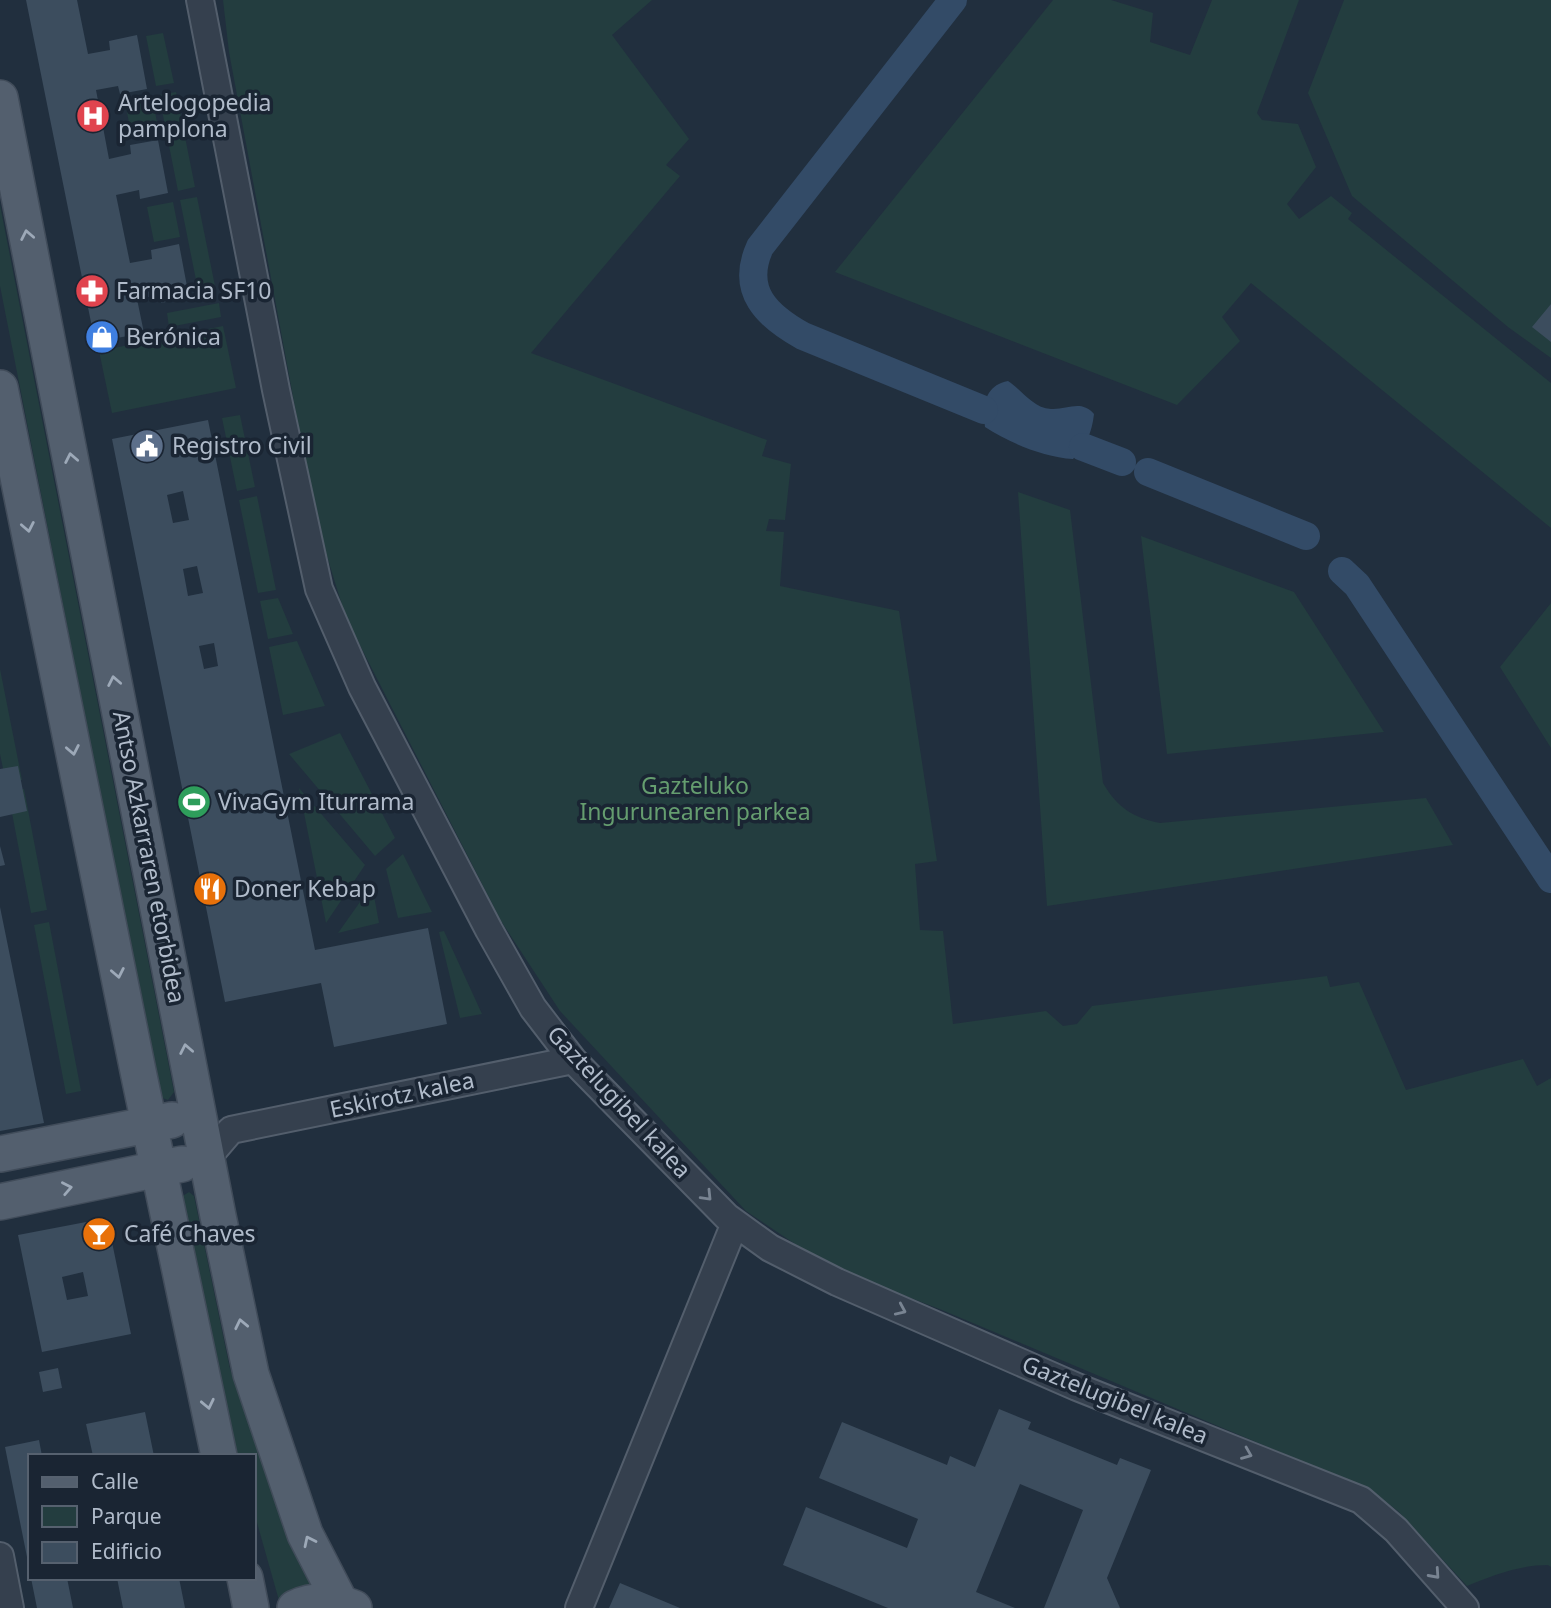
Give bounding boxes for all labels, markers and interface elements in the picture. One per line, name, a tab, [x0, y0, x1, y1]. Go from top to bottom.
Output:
place label: Artelogopedia pamplona	[118, 86, 271, 144]
hospital icon: Artelogopedia pamplona	[74, 97, 112, 135]
one-way arrow	[20, 229, 35, 241]
pharmacy icon: Farmacia SF10	[73, 272, 111, 310]
place label: Farmacia SF10	[116, 274, 271, 306]
shop icon: Berónica	[83, 318, 121, 356]
place label: Berónica	[126, 320, 221, 352]
public building icon: Registro Civil	[128, 427, 166, 465]
place label: Registro Civil	[172, 429, 312, 461]
one-way arrow	[64, 452, 79, 464]
one-way arrow	[20, 521, 35, 533]
one-way arrow	[108, 675, 123, 687]
street label: Antso Azkarraren etorbidea	[106, 708, 194, 1006]
one-way arrow	[65, 744, 80, 756]
park label: Gazteluko Ingurunearen parkea	[579, 769, 811, 827]
sports icon: VivaGym Iturrama	[175, 783, 213, 821]
place label: VivaGym Iturrama	[218, 785, 414, 817]
restaurant icon: Doner Kebap	[191, 870, 229, 908]
place label: Doner Kebap	[234, 872, 376, 904]
one-way arrow	[110, 967, 125, 979]
street label: Gaztelugibel kalea	[541, 1018, 699, 1185]
one-way arrow	[180, 1043, 195, 1055]
street label: Eskirotz kalea	[327, 1063, 477, 1125]
one-way arrow	[61, 1182, 73, 1197]
one-way arrow	[698, 1188, 711, 1201]
bar icon: Café Chaves	[80, 1215, 118, 1253]
place label: Café Chaves	[124, 1217, 256, 1249]
one-way arrow	[894, 1302, 907, 1316]
one-way arrow	[234, 1319, 249, 1331]
street label: Gaztelugibel kalea	[1018, 1347, 1213, 1451]
one-way arrow	[200, 1398, 215, 1410]
one-way arrow	[1241, 1445, 1253, 1459]
legend	[28, 1454, 256, 1580]
text: Calle	[91, 1467, 139, 1495]
text: Parque	[91, 1502, 161, 1530]
one-way arrow	[303, 1536, 317, 1548]
text: Edificio	[91, 1537, 162, 1565]
one-way arrow	[1426, 1566, 1439, 1579]

